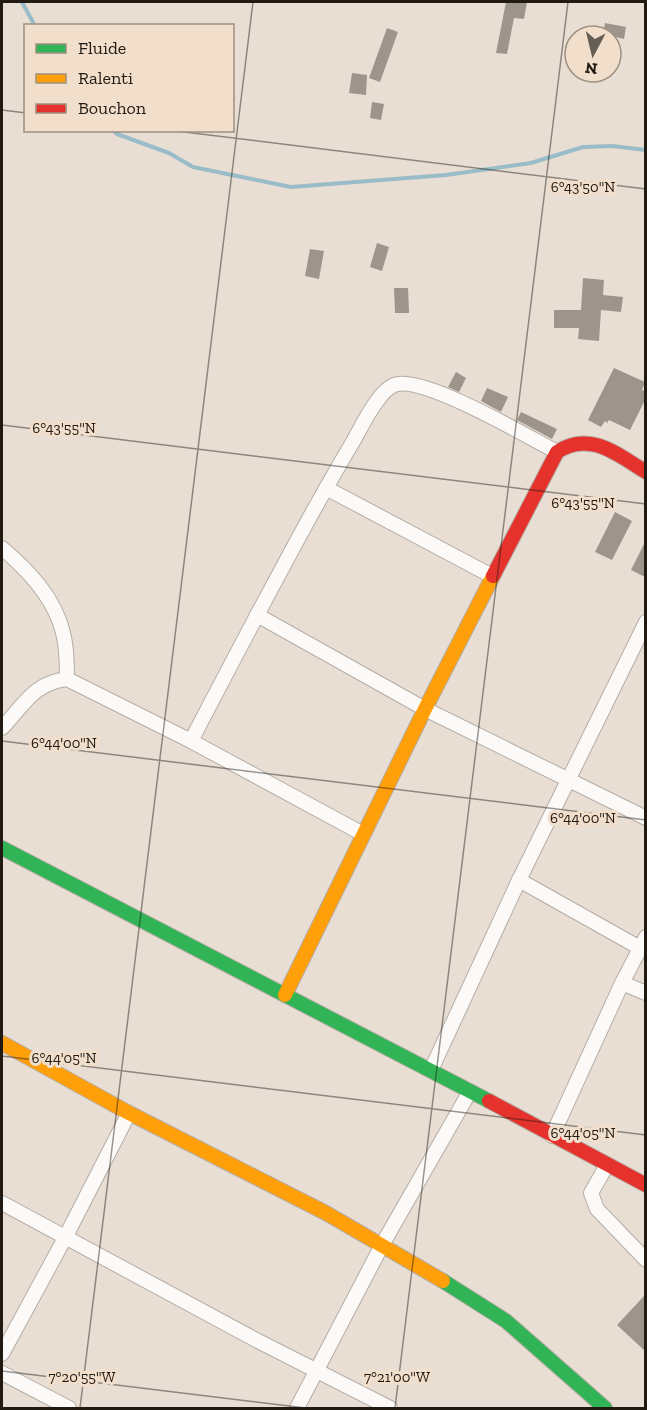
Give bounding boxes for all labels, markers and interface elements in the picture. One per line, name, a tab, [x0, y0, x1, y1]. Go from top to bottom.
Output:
legend	[24, 24, 234, 132]
north arrow	[563, 24, 623, 84]
text: Fluide	[78, 37, 126, 59]
text: N	[584, 58, 598, 79]
text: Ralenti	[78, 67, 133, 89]
text: Bouchon	[78, 97, 147, 119]
text: 6°43'50"N	[551, 178, 615, 196]
text: 6°43'55"N	[32, 419, 96, 437]
text: 6°43'55"N	[551, 494, 615, 512]
text: 6°44'00"N	[31, 734, 97, 752]
text: 6°44'00"N	[550, 809, 616, 827]
text: 6°44'05"N	[32, 1049, 96, 1067]
text: 6°44'05"N	[551, 1124, 615, 1142]
text: 7°20'55"W	[48, 1368, 116, 1386]
text: 7°21'00"W	[364, 1368, 430, 1386]

